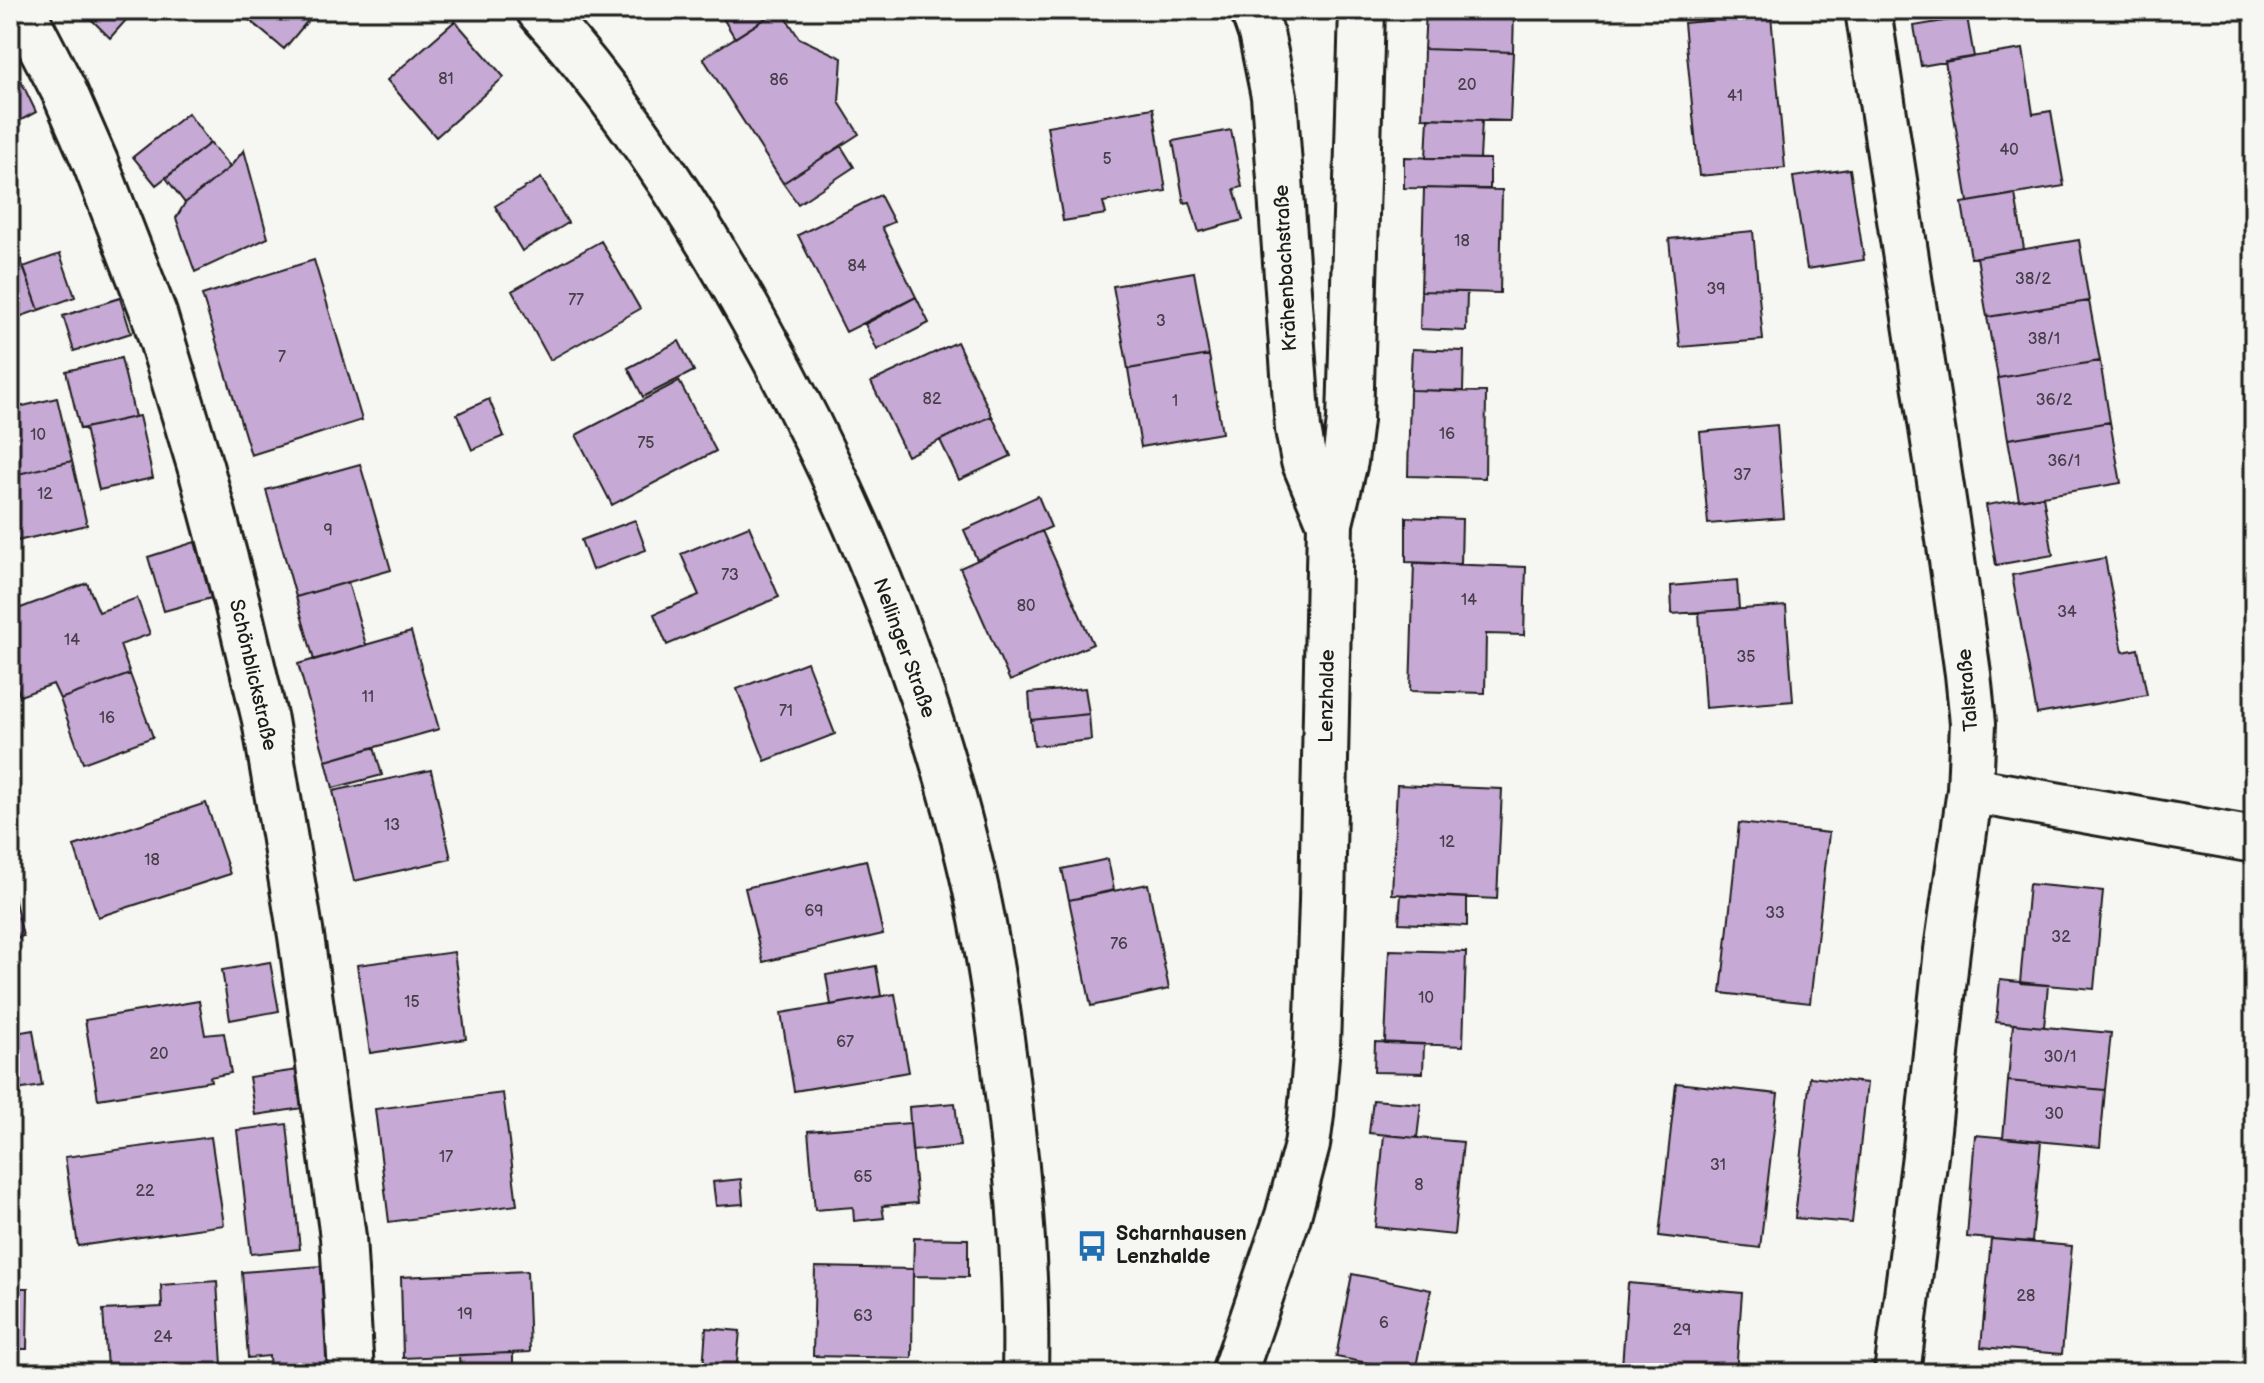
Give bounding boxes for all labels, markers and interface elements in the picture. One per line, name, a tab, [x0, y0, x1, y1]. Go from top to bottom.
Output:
house number: 81	[438, 70, 454, 89]
house number: 86	[769, 71, 789, 90]
house number: 20	[1458, 76, 1476, 95]
house number: 41	[1727, 87, 1743, 106]
house number: 40	[1999, 141, 2019, 160]
house number: 5	[1102, 150, 1112, 169]
street label: Krähenbachstraße	[1270, 184, 1302, 352]
house number: 18	[1454, 232, 1470, 251]
house number: 84	[847, 257, 867, 276]
house number: 38/2	[2015, 270, 2051, 289]
house number: 39	[1706, 280, 1726, 299]
house number: 77	[568, 291, 584, 310]
house number: 3	[1156, 312, 1166, 331]
house number: 38/1	[2028, 330, 2060, 349]
house number: 7	[278, 348, 286, 367]
house number: 82	[923, 390, 942, 409]
house number: 36/2	[2036, 391, 2073, 410]
house number: 1	[1172, 392, 1178, 411]
house number: 16	[1439, 425, 1455, 444]
house number: 10	[30, 426, 46, 445]
house number: 75	[637, 434, 655, 453]
house number: 36/1	[2047, 452, 2081, 471]
house number: 37	[1733, 466, 1751, 485]
house number: 12	[37, 485, 53, 504]
house number: 9	[323, 521, 333, 540]
house number: 73	[721, 566, 739, 585]
street label: Nellinger Straße	[868, 575, 940, 721]
house number: 14	[1461, 591, 1477, 610]
street label: Schönblickstraße	[224, 597, 282, 753]
house number: 80	[1017, 597, 1035, 616]
house number: 34	[2057, 603, 2077, 622]
house number: 14	[64, 631, 80, 650]
house number: 35	[1736, 648, 1756, 667]
street label: Talstraße	[1952, 648, 1984, 732]
street label: Lenzhalde	[1314, 649, 1340, 743]
house number: 11	[362, 688, 374, 707]
house number: 71	[779, 702, 793, 721]
house number: 16	[99, 709, 115, 728]
house number: 13	[384, 816, 400, 835]
house number: 12	[1439, 833, 1455, 852]
house number: 18	[144, 851, 160, 870]
house number: 69	[804, 902, 824, 921]
house number: 33	[1765, 904, 1785, 923]
house number: 32	[2051, 928, 2071, 947]
house number: 76	[1110, 935, 1128, 954]
house number: 10	[1418, 989, 1434, 1008]
house number: 15	[404, 993, 420, 1012]
house number: 67	[836, 1033, 854, 1052]
house number: 20	[150, 1045, 168, 1064]
house number: 30/1	[2044, 1048, 2076, 1067]
house number: 30	[2044, 1105, 2064, 1124]
house number: 17	[439, 1148, 453, 1167]
house number: 31	[1710, 1156, 1726, 1175]
house number: 65	[854, 1168, 872, 1187]
house number: 8	[1414, 1176, 1424, 1195]
house number: 22	[136, 1182, 155, 1201]
place label: Scharnhausen Lenzhalde	[1116, 1222, 1247, 1269]
bus stop icon: Scharnhausen Lenzhalde	[1075, 1229, 1109, 1263]
house number: 28	[2017, 1287, 2035, 1306]
house number: 19	[457, 1305, 473, 1324]
house number: 63	[853, 1307, 873, 1326]
house number: 6	[1379, 1314, 1389, 1333]
house number: 29	[1673, 1321, 1691, 1340]
house number: 24	[154, 1328, 173, 1347]

